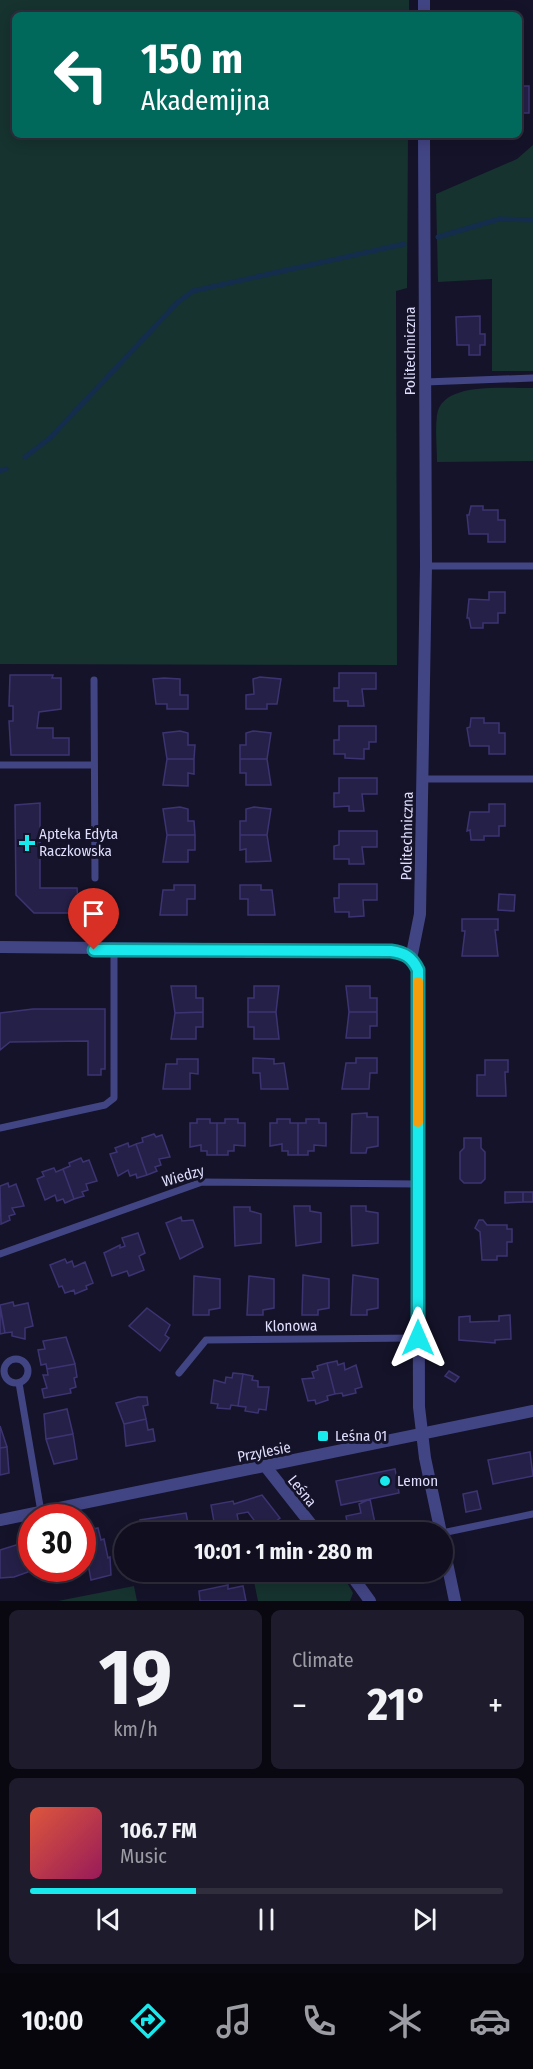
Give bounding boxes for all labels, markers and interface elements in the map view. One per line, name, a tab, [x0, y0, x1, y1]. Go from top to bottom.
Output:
text: 150 m	[141, 34, 243, 84]
icon: left	[42, 36, 120, 114]
text: Akademijna	[141, 85, 270, 117]
street label: Politechniczna	[401, 307, 419, 395]
street label: Politechniczna	[397, 791, 417, 881]
place label: Apteka Edyta Raczkowska	[39, 825, 118, 860]
marker: Apteka Edyta Raczkowska	[20, 836, 34, 850]
pin	[68, 888, 119, 950]
icon: arrive	[77, 897, 110, 930]
street label: Wiedzy	[160, 1161, 206, 1191]
position arrow	[386, 1306, 450, 1370]
street label: Klonowa	[265, 1317, 317, 1335]
place label: Leśna 01	[335, 1427, 387, 1445]
marker: Leśna 01	[316, 1429, 330, 1443]
street label: Przylesie	[236, 1438, 292, 1466]
street label: Leśna	[284, 1472, 320, 1510]
place label: Lemon	[397, 1472, 438, 1490]
marker: Lemon	[378, 1474, 392, 1488]
speed limit sign: 30	[18, 1504, 96, 1582]
text: 10:01 · 1 min · 280 m	[194, 1538, 373, 1565]
text: 19	[99, 1631, 172, 1725]
text: Climate	[292, 1648, 354, 1672]
text: 21°	[367, 1678, 428, 1732]
text: −	[292, 1686, 307, 1726]
text: +	[488, 1686, 503, 1726]
text: km/h	[113, 1717, 158, 1741]
text: 106.7 FM	[120, 1817, 197, 1844]
text: Music	[120, 1844, 167, 1868]
icon: previous	[92, 1903, 125, 1936]
icon: pause	[250, 1903, 283, 1936]
icon: next	[408, 1903, 441, 1936]
icon: directions	[127, 2000, 169, 2042]
icon: music	[213, 2000, 255, 2042]
icon: phone	[298, 2000, 340, 2042]
icon: climate	[384, 2000, 426, 2042]
icon: car	[469, 2000, 511, 2042]
text: 10:00	[22, 2005, 84, 2037]

